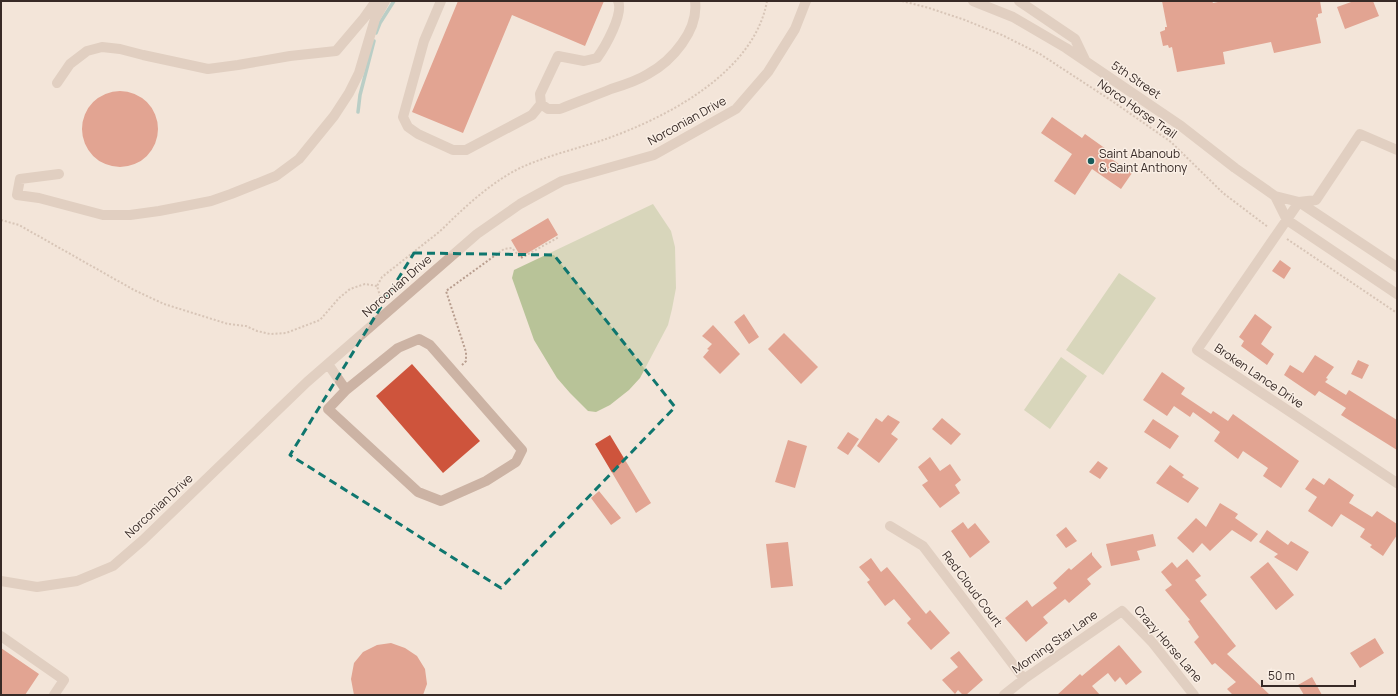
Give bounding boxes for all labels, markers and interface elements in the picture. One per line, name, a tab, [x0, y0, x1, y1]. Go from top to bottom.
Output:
street label: 5th Street	[1108, 57, 1165, 103]
street label: Norco Horse Trail	[1094, 75, 1180, 142]
street label: Norconian Drive	[644, 92, 729, 149]
place label: Saint Abanoub & Saint Anthony	[1099, 145, 1188, 176]
marker: Saint Abanoub & Saint Anthony	[1086, 156, 1096, 166]
street label: Norconian Drive	[358, 251, 435, 321]
street label: Broken Lance Drive	[1211, 339, 1307, 412]
street label: Norconian Drive	[121, 470, 196, 542]
street label: Red Cloud Court	[938, 547, 1007, 630]
street label: Crazy Horse Lane	[1130, 602, 1206, 686]
street label: Morning Star Lane	[1009, 606, 1101, 677]
scale bar	[1262, 662, 1355, 688]
text: 50 m	[1268, 667, 1295, 684]

